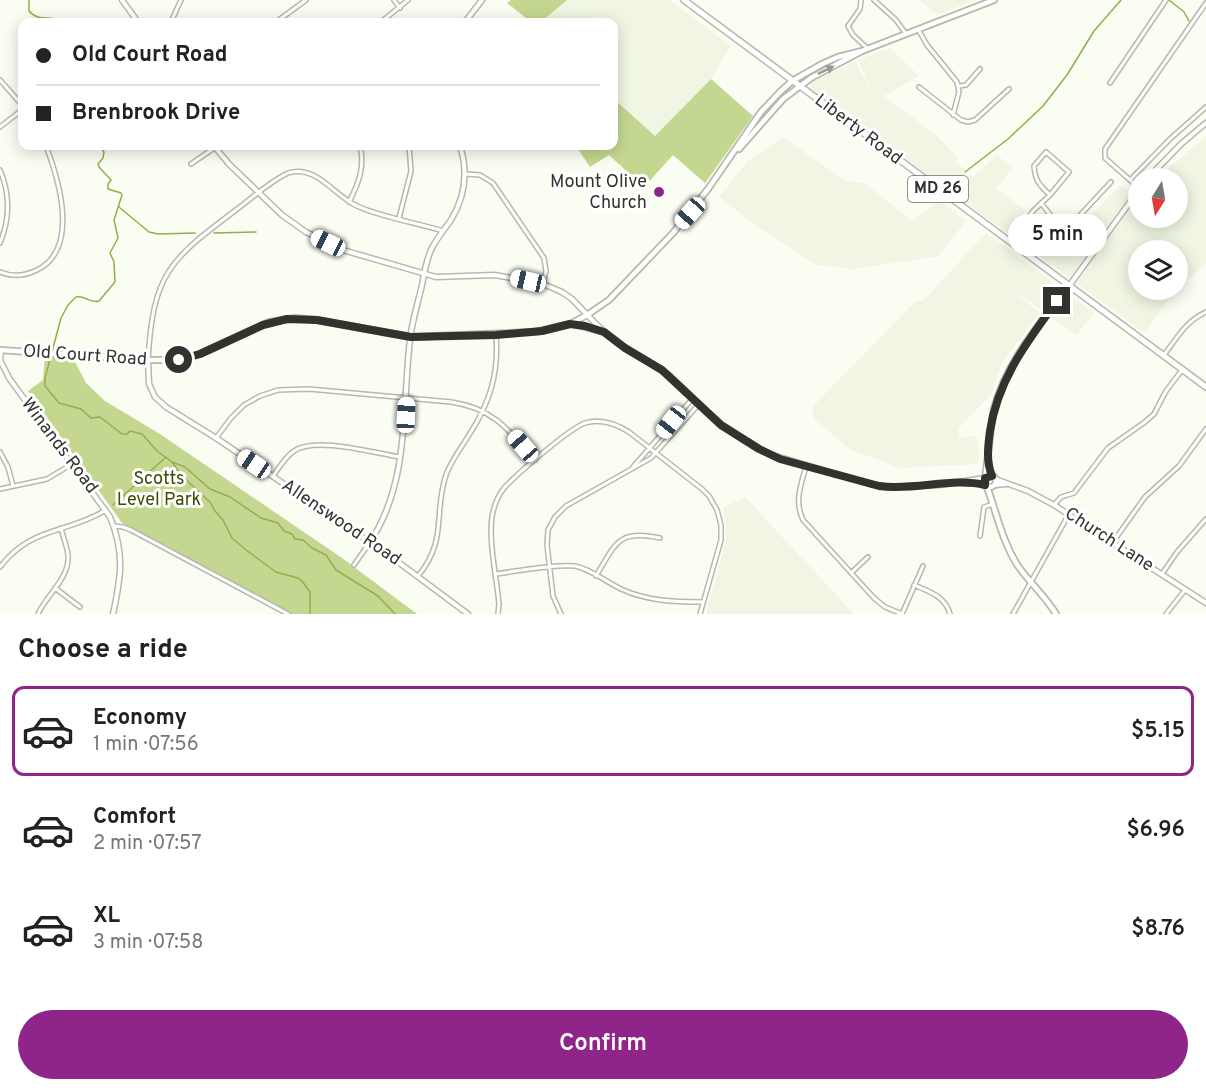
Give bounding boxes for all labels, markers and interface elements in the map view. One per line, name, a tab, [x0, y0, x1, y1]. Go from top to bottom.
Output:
text: Old Court Road	[72, 42, 227, 69]
one-way arrow	[818, 65, 835, 75]
street label: Liberty Road	[810, 89, 906, 171]
text: Brenbrook Drive	[72, 100, 240, 127]
north arrow	[1128, 168, 1188, 228]
map controls	[1128, 168, 1188, 300]
place label: Mount Olive Church	[550, 171, 647, 215]
road number: MD 26	[908, 176, 968, 202]
marker: Mount Olive Church	[652, 185, 666, 199]
car	[671, 194, 709, 232]
callout: 5 min	[1008, 214, 1106, 256]
text: 5 min	[1032, 222, 1083, 248]
car	[308, 227, 348, 259]
button: layers	[1128, 240, 1188, 300]
car	[508, 268, 548, 294]
route end	[1043, 287, 1070, 314]
street label: Old Court Road	[22, 340, 148, 372]
route start	[165, 346, 192, 373]
street label: Winands Road	[15, 393, 103, 499]
car	[396, 397, 416, 433]
car	[653, 402, 689, 442]
car	[504, 427, 542, 465]
car	[234, 446, 274, 482]
park label: Scotts Level Park	[117, 468, 201, 512]
street label: Allenswood Road	[277, 475, 405, 571]
street label: Church Lane	[1060, 503, 1158, 577]
text: Choose a ride	[18, 633, 188, 667]
icon: car	[21, 704, 75, 758]
text: Economy	[93, 705, 187, 732]
text: $5.15	[1131, 718, 1185, 745]
text: 1 min · 07:56	[93, 732, 199, 758]
icon: car	[21, 803, 75, 857]
text: Comfort	[93, 804, 176, 831]
text: $6.96	[1126, 817, 1185, 844]
text: 2 min · 07:57	[93, 831, 202, 857]
icon: car	[21, 902, 75, 956]
text: XL	[93, 903, 120, 930]
text: $8.76	[1131, 916, 1185, 943]
text: 3 min · 07:58	[93, 930, 203, 956]
button: Confirm	[18, 1010, 1188, 1079]

